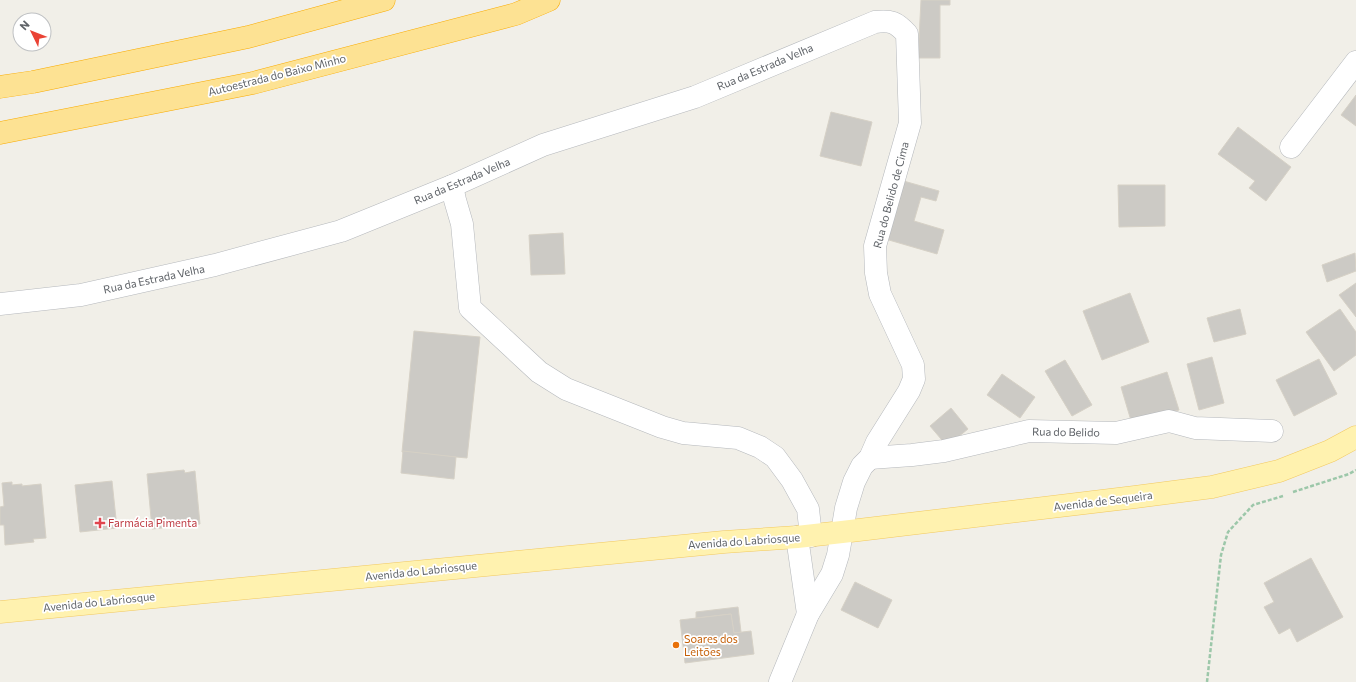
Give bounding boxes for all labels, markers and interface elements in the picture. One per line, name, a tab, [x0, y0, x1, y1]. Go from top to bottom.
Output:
north arrow	[12, 12, 52, 52]
text: N	[17, 17, 32, 32]
street label: Rua da Estrada Velha	[715, 40, 815, 93]
street label: Autoestrada do Baixo Minho	[207, 51, 348, 98]
street label: Rua do Belido de Cima	[870, 140, 911, 250]
street label: Rua da Estrada Velha	[412, 154, 512, 207]
street label: Rua da Estrada Velha	[102, 261, 206, 296]
street label: Rua do Belido	[1032, 424, 1100, 439]
street label: Avenida de Sequeira	[1053, 488, 1153, 513]
place label: Farmácia Pimenta	[108, 516, 197, 529]
marker: Farmácia Pimenta	[95, 518, 105, 528]
street label: Avenida do Labriosque	[687, 530, 801, 551]
street label: Avenida do Labriosque	[364, 558, 478, 583]
street label: Avenida do Labriosque	[42, 589, 156, 614]
place label: Soares dos Leitões	[684, 632, 738, 658]
marker: Soares dos Leitões	[671, 640, 681, 650]

